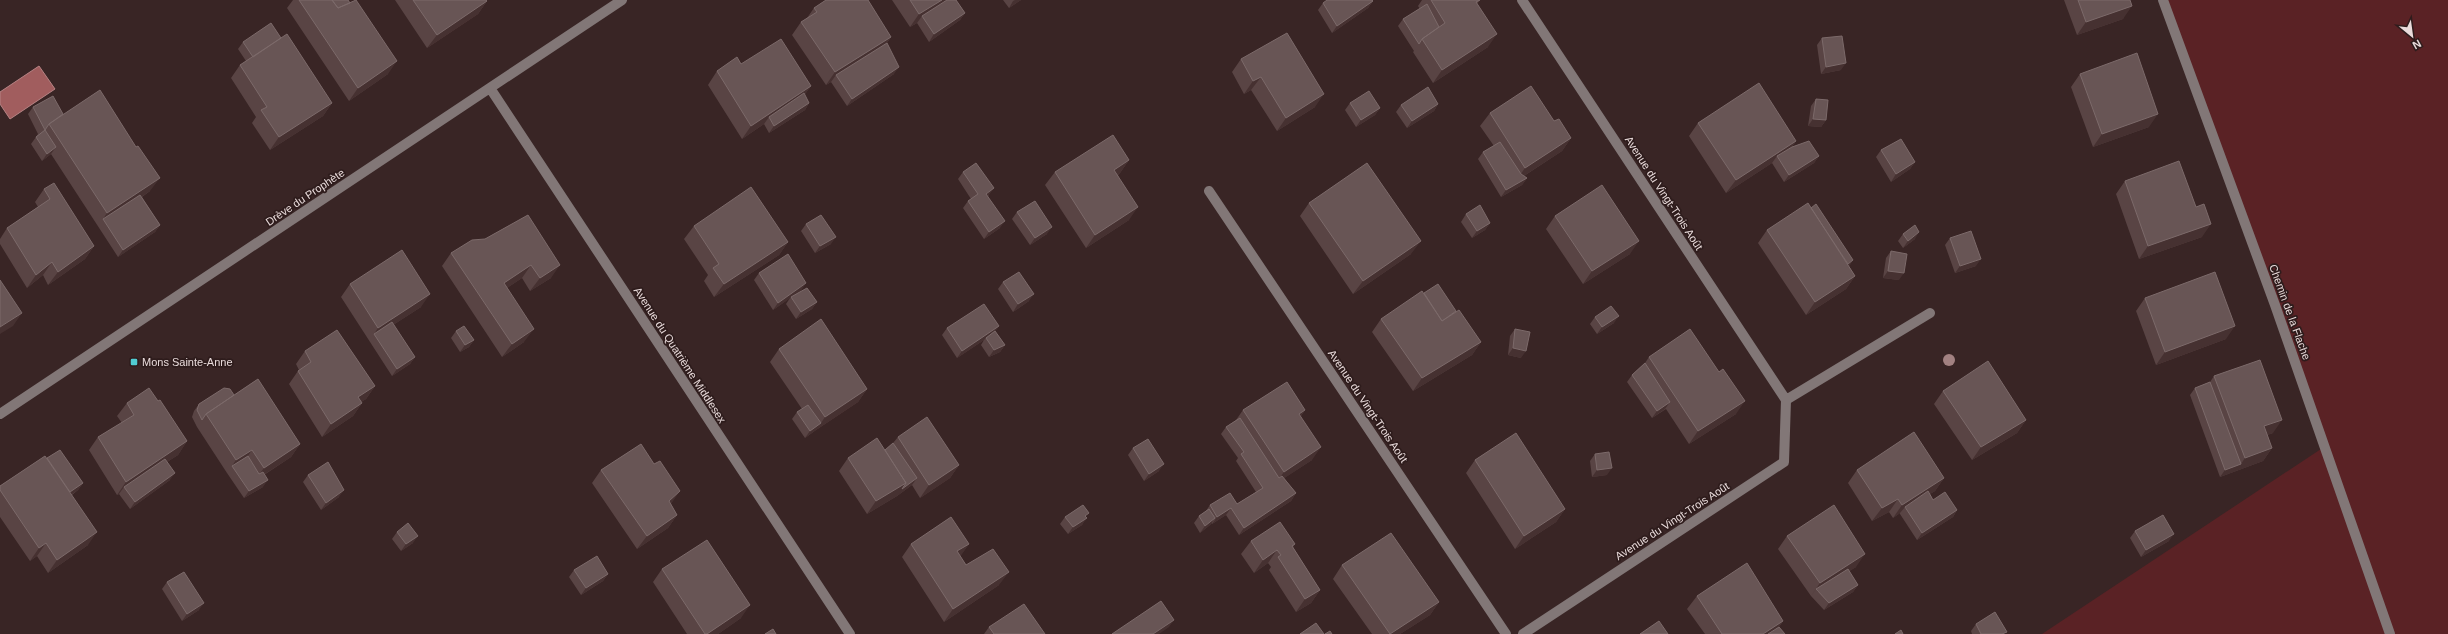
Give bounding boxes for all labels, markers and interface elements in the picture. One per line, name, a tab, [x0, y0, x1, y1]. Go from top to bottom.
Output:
north arrow	[2392, 16, 2432, 56]
text: N	[2410, 38, 2423, 52]
street label: Avenue du Vingt-Trois Août	[1623, 134, 1705, 252]
street label: Drève du Prophète	[263, 166, 347, 228]
street label: Chemin de la Flache	[2267, 263, 2313, 361]
street label: Avenue du Quatrième Middlesex	[632, 285, 729, 426]
street label: Avenue du Vingt-Trois Août	[1326, 347, 1410, 465]
place label: Mons Sainte-Anne	[142, 356, 233, 368]
marker: Mons Sainte-Anne	[129, 357, 139, 367]
street label: Avenue du Vingt-Trois Août	[1613, 480, 1731, 562]

